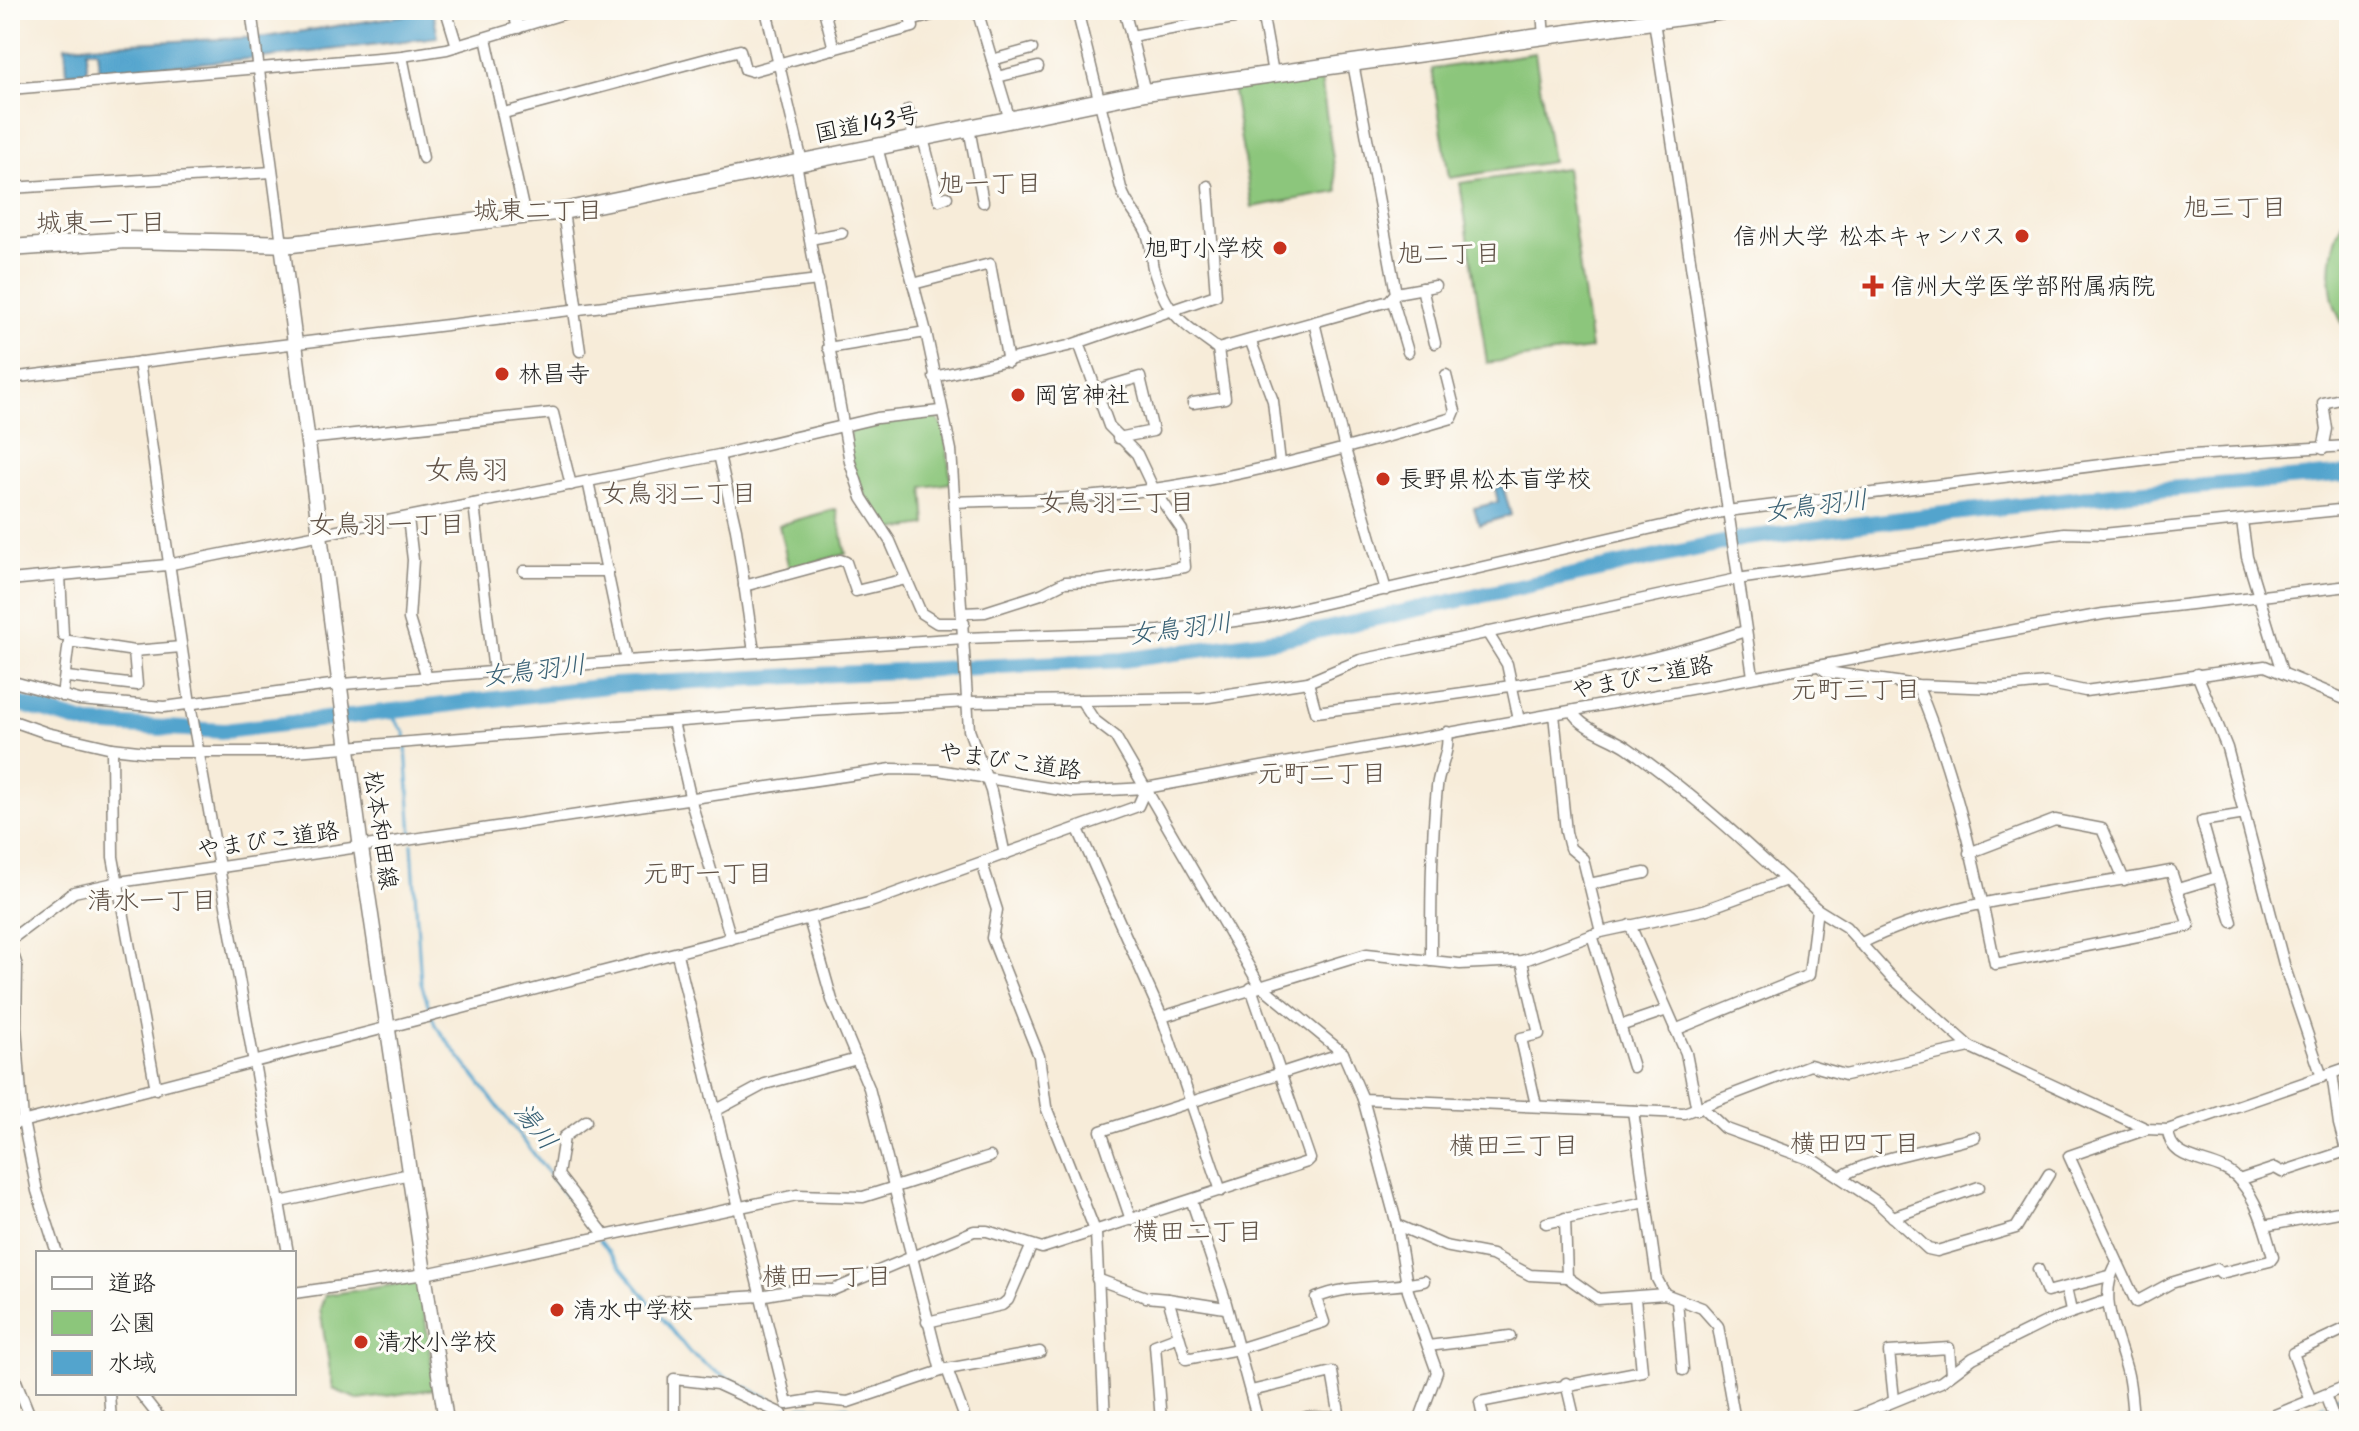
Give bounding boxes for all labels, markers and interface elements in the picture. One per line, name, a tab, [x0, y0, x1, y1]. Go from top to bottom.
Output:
street label: 国道143号	[811, 96, 923, 155]
district label: 旭一丁目	[938, 164, 1042, 206]
district label: 旭三丁目	[2183, 188, 2287, 230]
district label: 城東二丁目	[473, 191, 603, 233]
district label: 城東一丁目	[36, 203, 166, 245]
place label: 信州大学 松本キャンパス	[1733, 218, 2006, 257]
marker: 信州大学 松本キャンパス	[2013, 227, 2031, 245]
place label: 旭町小学校	[1144, 230, 1264, 269]
district label: 旭二丁目	[1397, 234, 1501, 276]
marker: 旭町小学校	[1271, 239, 1289, 257]
place label: 信州大学医学部附属病院	[1891, 268, 2155, 307]
marker: 信州大学医学部附属病院	[1862, 275, 1884, 297]
place label: 林昌寺	[518, 356, 590, 395]
marker: 林昌寺	[493, 365, 511, 383]
place label: 岡宮神社	[1034, 377, 1130, 416]
marker: 岡宮神社	[1009, 386, 1027, 404]
district label: 女鳥羽	[425, 449, 509, 494]
place label: 長野県松本盲学校	[1399, 461, 1591, 500]
marker: 長野県松本盲学校	[1374, 470, 1392, 488]
district label: 女鳥羽二丁目	[601, 474, 757, 516]
water label: 女鳥羽川	[1762, 480, 1870, 534]
district label: 女鳥羽三丁目	[1039, 483, 1195, 525]
district label: 女鳥羽一丁目	[309, 505, 465, 547]
water label: 女鳥羽川	[1126, 603, 1234, 657]
water label: 女鳥羽川	[480, 645, 588, 699]
street label: やまびこ道路	[1568, 646, 1717, 711]
district label: 元町三丁目	[1791, 670, 1921, 712]
street label: やまびこ道路	[936, 733, 1084, 792]
district label: 元町二丁目	[1257, 754, 1387, 796]
street label: 松本和田線	[352, 768, 407, 892]
street label: やまびこ道路	[194, 812, 342, 871]
district label: 元町一丁目	[643, 854, 773, 896]
district label: 清水一丁目	[87, 881, 217, 923]
water label: 湯川	[502, 1094, 567, 1161]
district label: 横田四丁目	[1790, 1124, 1920, 1166]
district label: 横田三丁目	[1449, 1126, 1579, 1168]
district label: 横田二丁目	[1133, 1212, 1263, 1254]
legend	[36, 1251, 296, 1395]
district label: 横田一丁目	[762, 1257, 892, 1299]
text: 道路	[108, 1265, 156, 1304]
place label: 清水中学校	[573, 1292, 693, 1331]
marker: 清水中学校	[548, 1301, 566, 1319]
text: 公園	[108, 1305, 156, 1344]
place label: 清水小学校	[377, 1324, 497, 1363]
marker: 清水小学校	[352, 1333, 370, 1351]
text: 水域	[108, 1345, 156, 1384]

